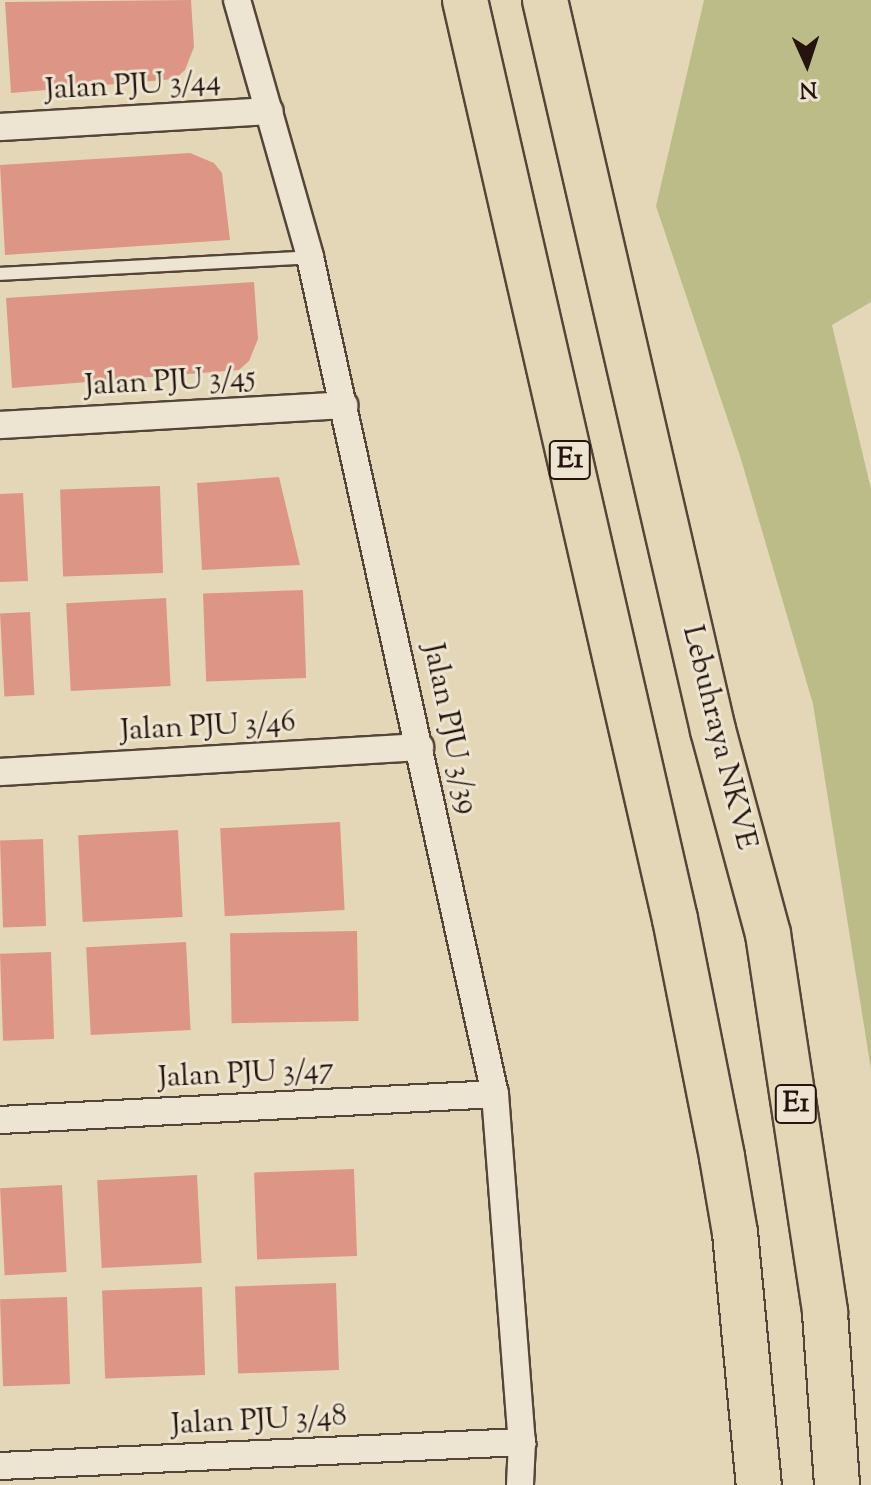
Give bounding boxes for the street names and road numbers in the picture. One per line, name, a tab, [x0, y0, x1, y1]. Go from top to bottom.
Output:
street label: Jalan PJU 3/44	[44, 64, 222, 110]
street label: Jalan PJU 3/45	[84, 361, 256, 405]
road number: E1	[548, 436, 592, 484]
street label: Lebuhraya NKVE	[673, 622, 763, 854]
street label: Jalan PJU 3/39	[413, 640, 485, 818]
street label: Jalan PJU 3/46	[120, 705, 296, 751]
street label: Jalan PJU 3/47	[157, 1052, 335, 1098]
road number: E1	[774, 1080, 818, 1128]
street label: Jalan PJU 3/48	[170, 1399, 348, 1445]

